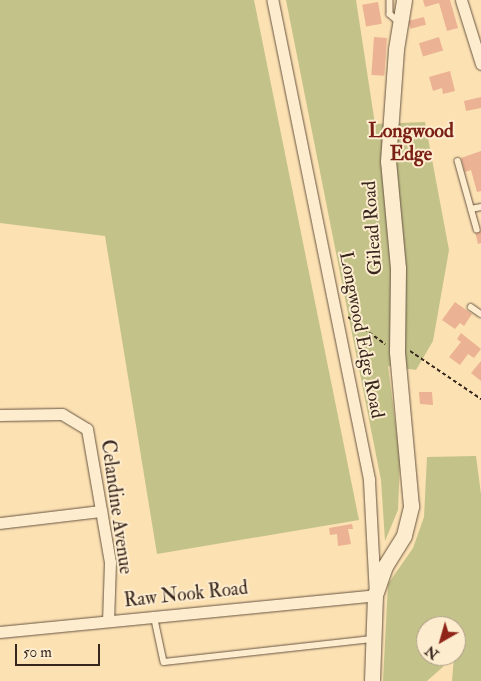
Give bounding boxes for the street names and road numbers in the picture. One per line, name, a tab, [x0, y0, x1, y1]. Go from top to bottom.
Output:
street label: Gilead Road	[358, 180, 388, 276]
street label: Longwood Edge Road	[334, 250, 388, 420]
street label: Celandine Avenue	[95, 438, 137, 576]
street label: Raw Nook Road	[123, 577, 249, 613]

